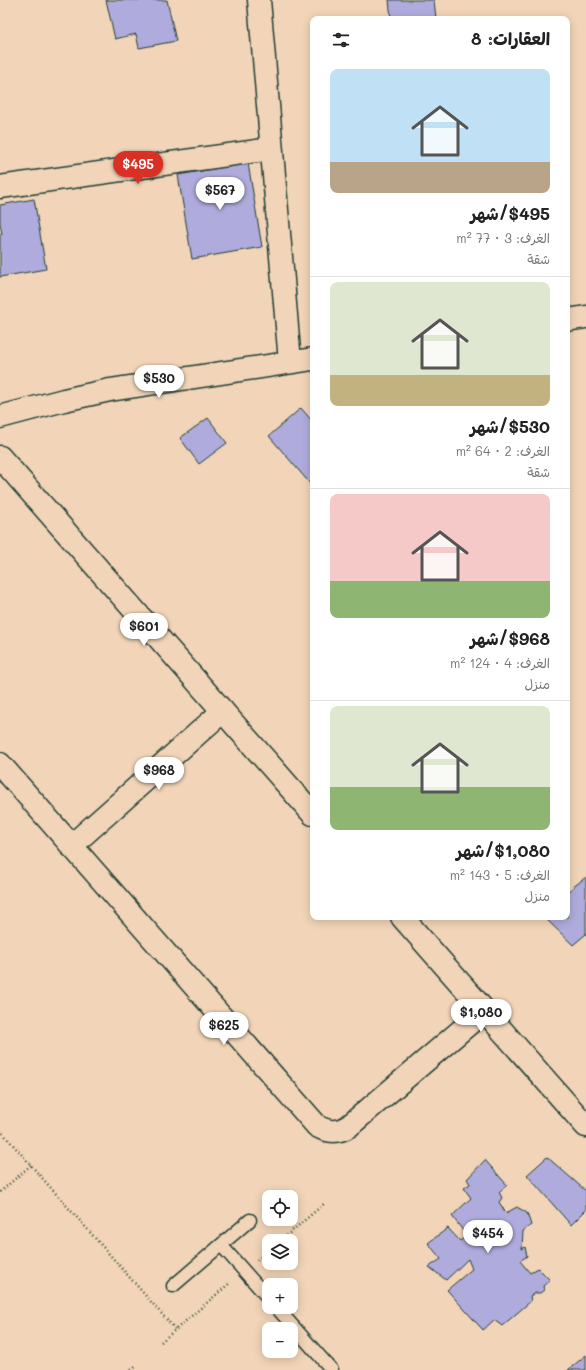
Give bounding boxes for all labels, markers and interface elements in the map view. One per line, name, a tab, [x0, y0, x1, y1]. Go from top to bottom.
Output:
text: العقارات: 8	[471, 27, 550, 49]
icon: filters	[330, 29, 352, 51]
icon: home	[404, 95, 476, 167]
pin: $495	[114, 151, 162, 185]
text: $495	[122, 155, 154, 172]
pin: $567	[196, 177, 244, 211]
text: $567	[205, 181, 235, 198]
text: $495/شهر	[470, 202, 550, 224]
text: الغرف: 3 · 77 m²	[456, 229, 550, 246]
text: شقة	[527, 250, 550, 267]
icon: home	[404, 308, 476, 380]
pin: $530	[135, 365, 183, 399]
text: $530	[143, 369, 175, 386]
text: $530/شهر	[470, 415, 550, 437]
text: الغرف: 2 · 64 m²	[456, 442, 550, 459]
text: شقة	[527, 463, 550, 480]
icon: home	[404, 520, 476, 592]
pin: $601	[120, 613, 168, 647]
text: $601	[129, 617, 159, 634]
text: $968/شهر	[470, 627, 550, 649]
text: الغرف: 4 · 124 m²	[450, 654, 550, 671]
text: منزل	[524, 675, 550, 692]
icon: home	[404, 732, 476, 804]
pin: $968	[135, 757, 183, 791]
text: $968	[143, 761, 175, 778]
text: $1,080/شهر	[456, 839, 550, 861]
text: الغرف: 5 · 143 m²	[450, 866, 550, 883]
text: منزل	[524, 887, 550, 904]
pin: $1,080	[448, 999, 514, 1033]
text: $1,080	[460, 1003, 502, 1020]
pin: $625	[200, 1012, 248, 1046]
text: $625	[209, 1016, 239, 1033]
map controls	[262, 1190, 298, 1358]
button: locate	[262, 1190, 298, 1226]
pin: $454	[464, 1220, 512, 1254]
text: $454	[472, 1224, 504, 1241]
button: layers	[262, 1234, 298, 1270]
button: +	[262, 1278, 298, 1314]
button: −	[262, 1322, 298, 1358]

